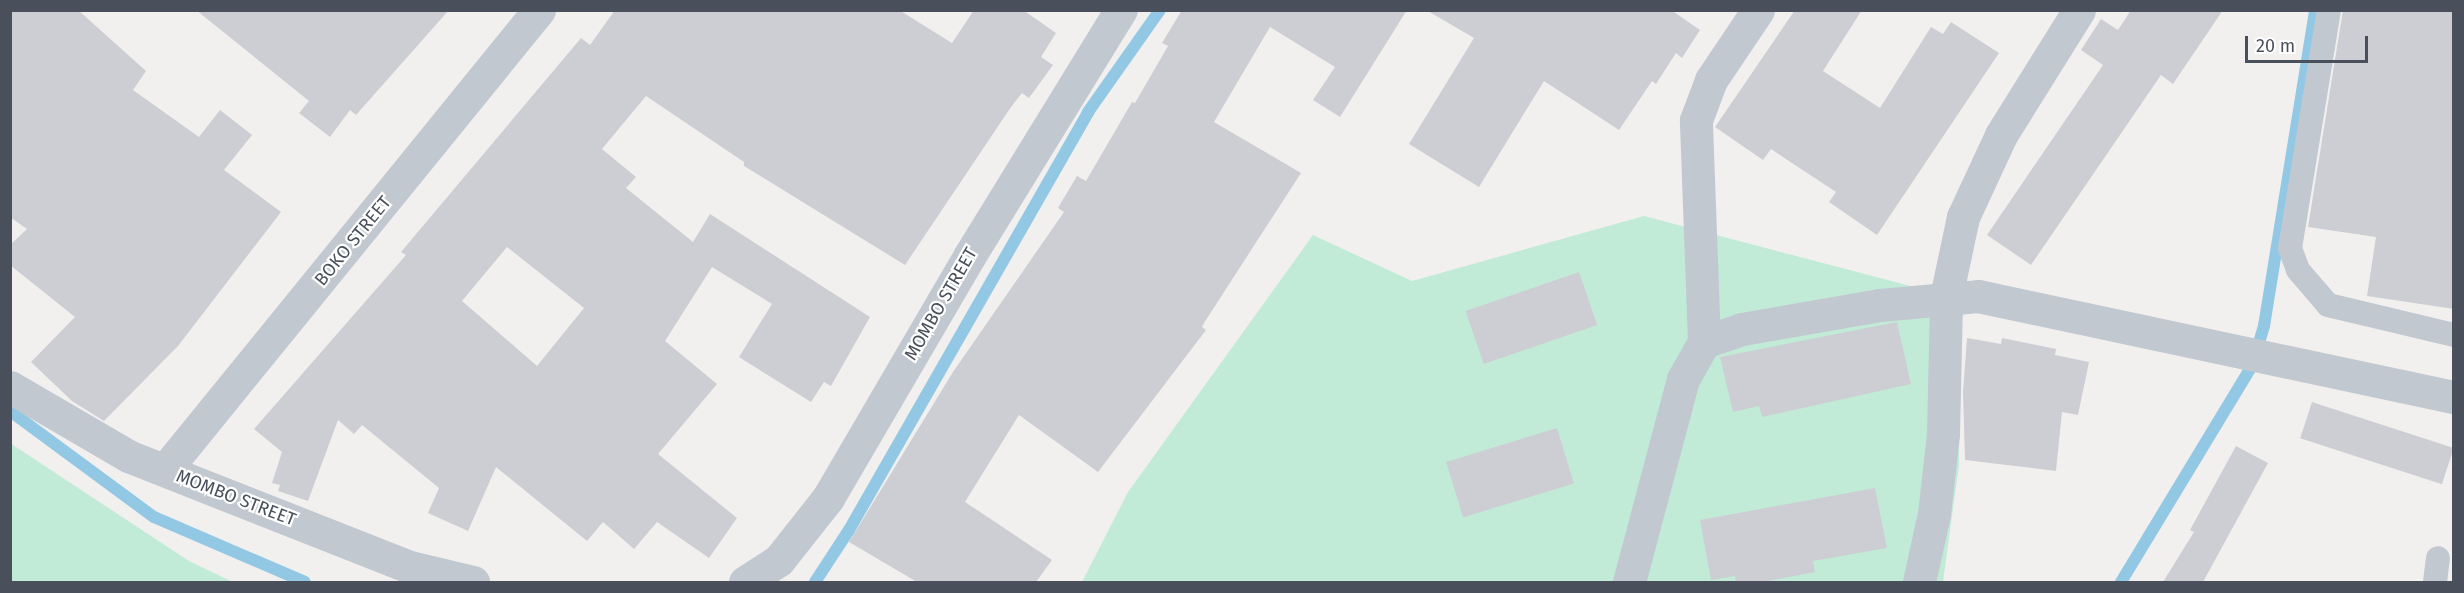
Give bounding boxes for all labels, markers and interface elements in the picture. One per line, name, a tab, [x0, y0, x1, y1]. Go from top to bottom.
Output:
scale bar	[2248, 24, 2371, 62]
text: 20 m	[2256, 35, 2295, 57]
street label: BOKO STREET	[310, 192, 396, 290]
street label: MOMBO STREET	[900, 244, 982, 364]
street label: MOMBO STREET	[173, 465, 299, 531]

